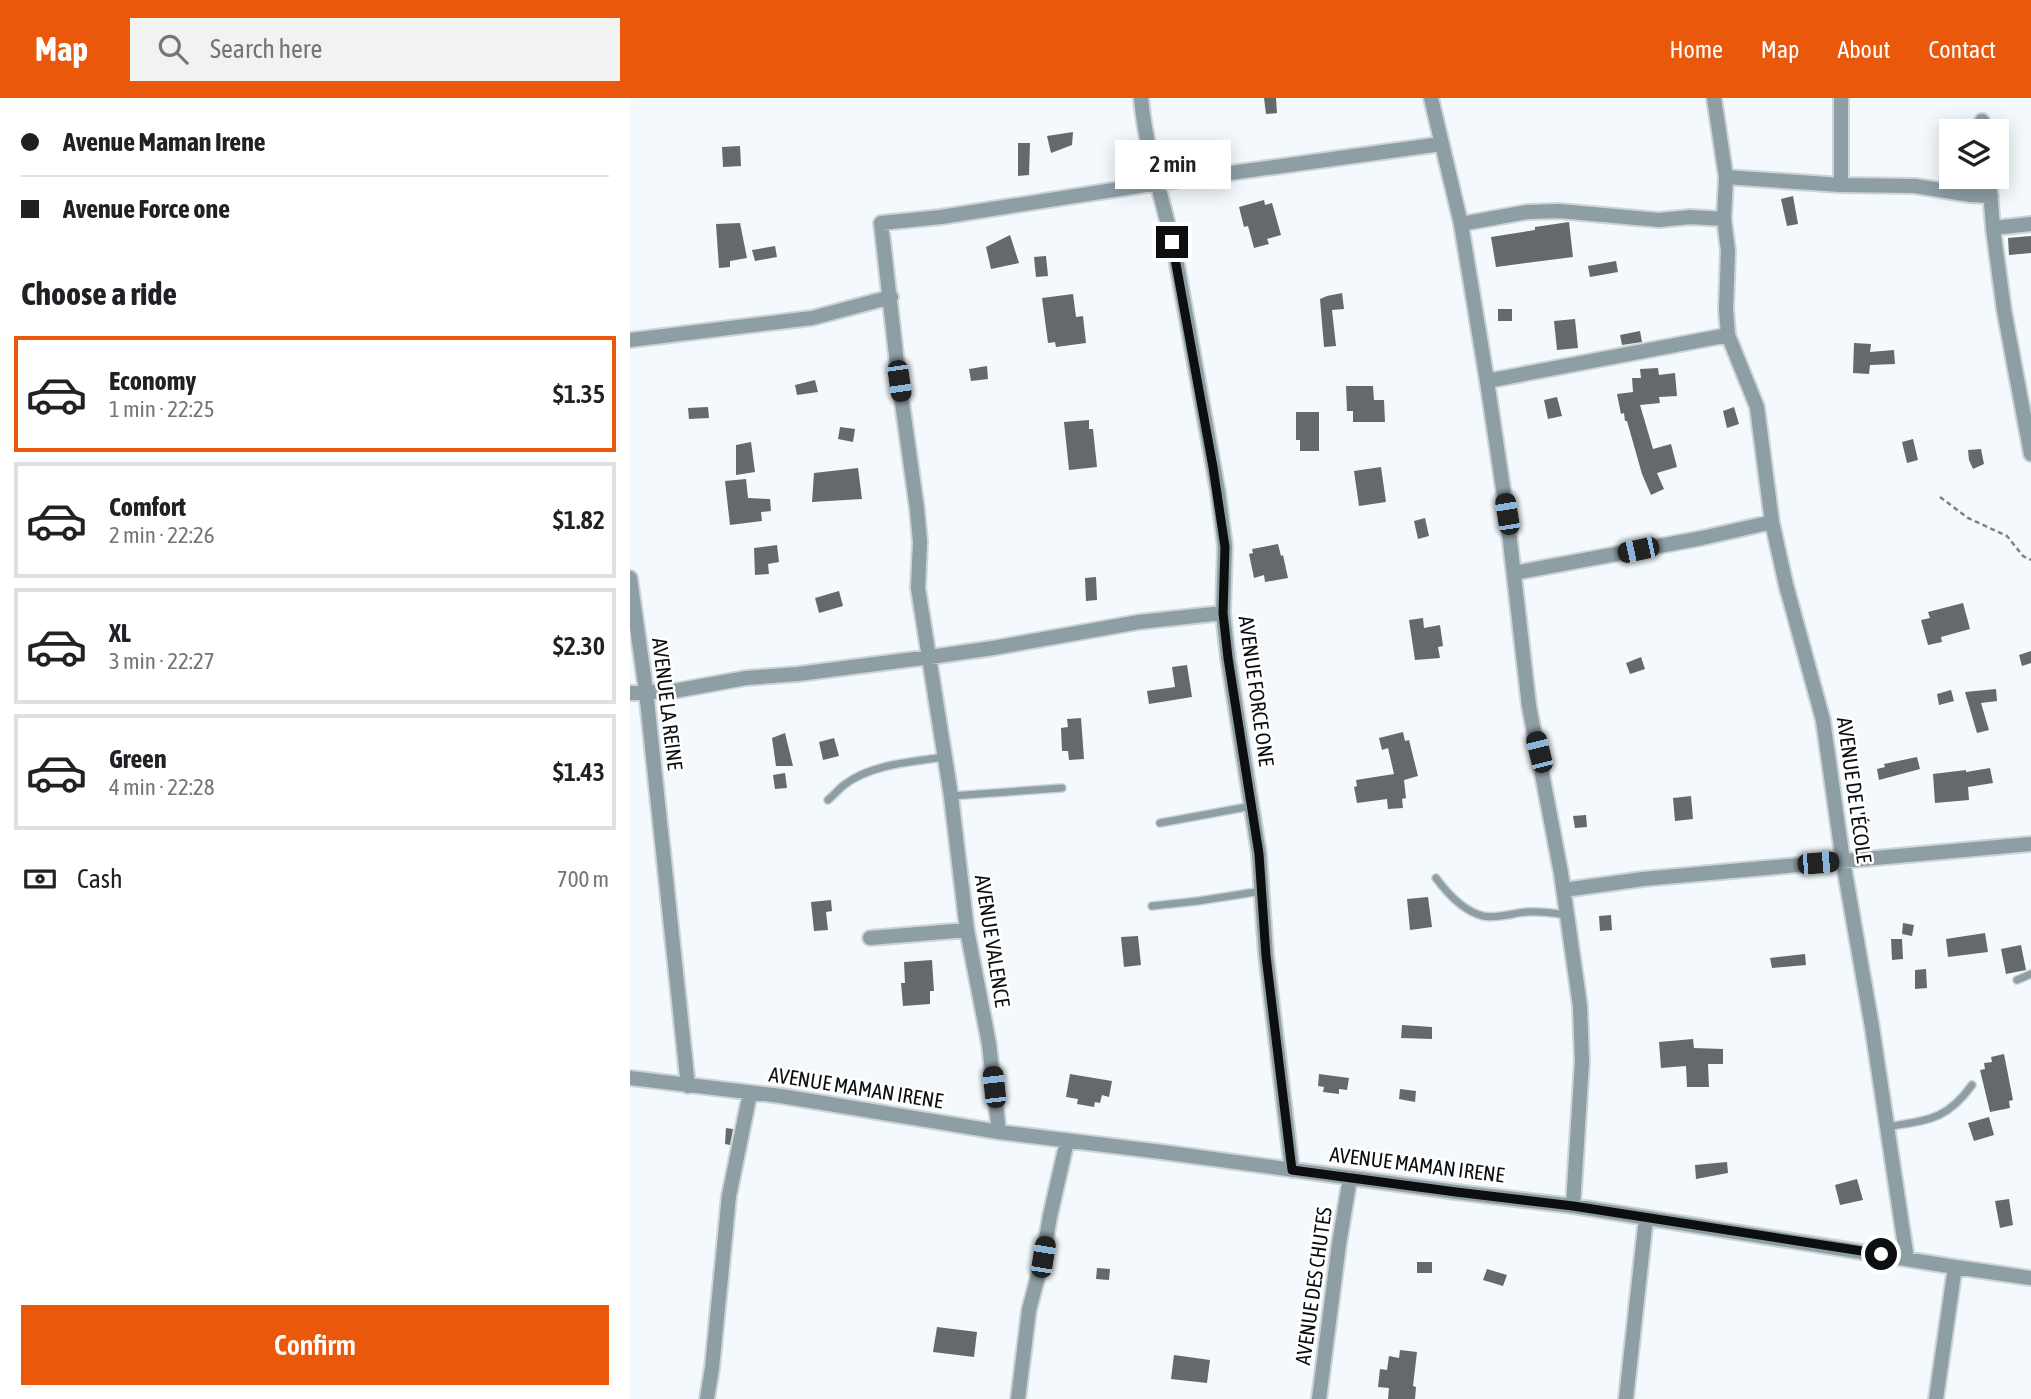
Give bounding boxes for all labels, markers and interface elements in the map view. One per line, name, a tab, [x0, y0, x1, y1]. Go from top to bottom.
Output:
search box	[130, 18, 620, 81]
text: Map	[35, 30, 88, 68]
icon: search	[154, 30, 192, 68]
text: Search here	[210, 34, 322, 64]
text: Home	[1669, 36, 1723, 63]
text: Map	[1761, 36, 1799, 63]
text: About	[1837, 36, 1890, 63]
text: Contact	[1928, 36, 1996, 63]
map controls	[1939, 119, 2009, 189]
button: layers	[1939, 119, 2009, 189]
text: Avenue Maman Irene	[63, 127, 266, 157]
callout: 2 min	[1114, 141, 1230, 190]
text: 2 min	[1150, 151, 1196, 177]
text: Avenue Force one	[63, 194, 230, 224]
route end	[1156, 226, 1188, 258]
text: Choose a ride	[21, 275, 177, 312]
car	[886, 359, 913, 403]
icon: car	[25, 363, 88, 426]
text: Economy	[109, 366, 196, 396]
text: $1.35	[553, 379, 605, 409]
text: 1 min · 22:25	[109, 396, 215, 422]
icon: car	[25, 489, 88, 552]
text: Comfort	[109, 492, 186, 522]
car	[1494, 492, 1521, 536]
text: $1.82	[553, 505, 605, 535]
text: 2 min · 22:26	[109, 522, 215, 548]
car	[1616, 535, 1661, 565]
street label: AVENUE FORCE ONE	[1235, 614, 1279, 768]
icon: car	[25, 615, 88, 678]
text: XL	[109, 618, 131, 648]
text: $2.30	[553, 631, 605, 661]
street label: AVENUE LA REINE	[648, 636, 688, 771]
text: 3 min · 22:27	[109, 648, 215, 674]
street label: AVENUE DE L'ÉCOLE	[1833, 715, 1877, 864]
car	[1524, 729, 1555, 775]
icon: car	[25, 741, 88, 804]
text: Green	[109, 744, 167, 774]
text: $1.43	[553, 757, 605, 787]
text: 4 min · 22:28	[109, 774, 215, 800]
car	[1797, 851, 1840, 875]
icon: cash	[21, 860, 59, 898]
text: Cash	[77, 864, 123, 894]
text: 700 m	[557, 866, 609, 892]
street label: AVENUE VALENCE	[971, 873, 1015, 1009]
street label: AVENUE MAMAN IRENE	[767, 1061, 945, 1113]
car	[982, 1065, 1007, 1109]
street label: AVENUE MAMAN IRENE	[1328, 1141, 1506, 1187]
street label: AVENUE DES CHUTES	[1290, 1205, 1336, 1366]
car	[1030, 1235, 1057, 1279]
route start	[1865, 1238, 1897, 1270]
button: Confirm	[21, 1305, 609, 1385]

